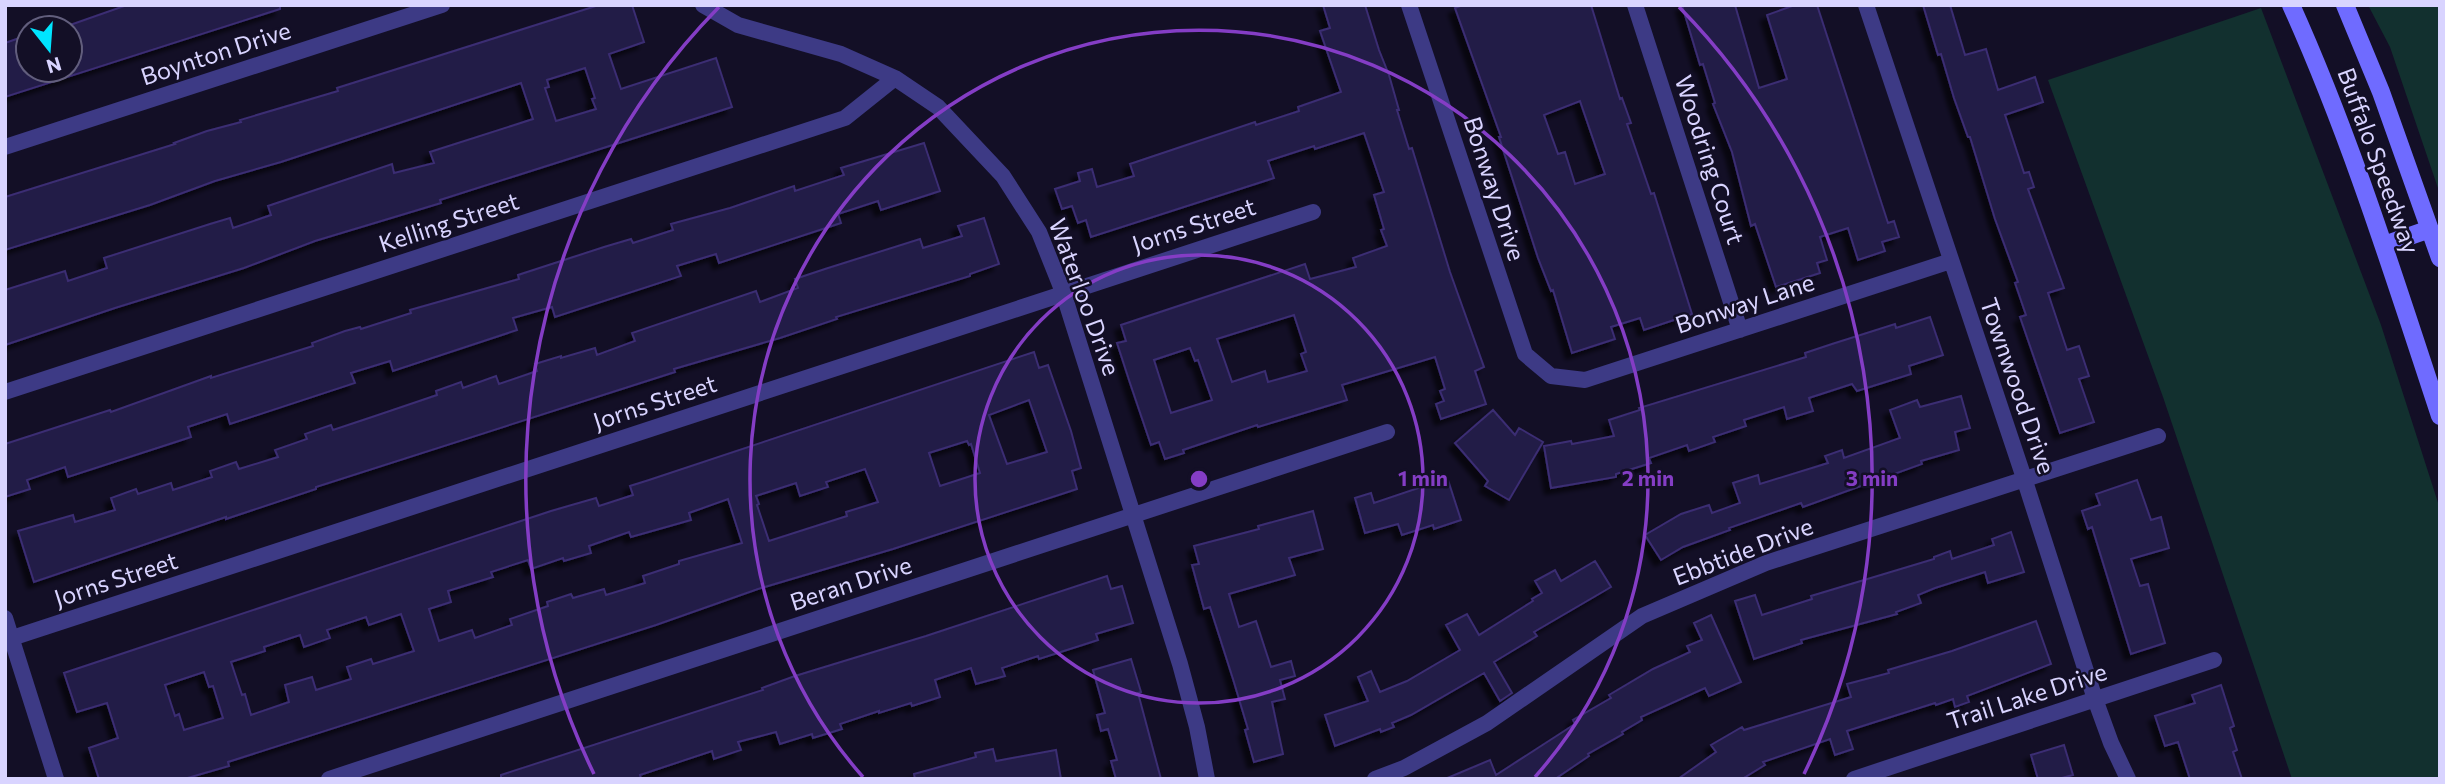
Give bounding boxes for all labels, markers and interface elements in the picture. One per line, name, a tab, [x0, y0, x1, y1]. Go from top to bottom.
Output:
north arrow	[14, 14, 84, 84]
street label: Boynton Drive	[137, 15, 294, 90]
text: N	[44, 53, 64, 79]
street label: Buffalo Speedway	[2332, 64, 2427, 257]
street label: Woodring Court	[1669, 71, 1751, 248]
street label: Bonway Drive	[1459, 113, 1532, 264]
street label: Kelling Street	[375, 185, 522, 258]
street label: Jorns Street	[1128, 191, 1259, 258]
street label: Waterloo Drive	[1044, 214, 1127, 379]
street label: Bonway Lane	[1671, 266, 1818, 339]
street label: Townwood Drive	[1975, 294, 2062, 477]
street label: Jorns Street	[589, 368, 720, 435]
text: 1 min	[1398, 465, 1448, 490]
text: 2 min	[1622, 465, 1674, 490]
text: 3 min	[1846, 465, 1898, 490]
centre of rings	[1187, 467, 1211, 491]
street label: Ebbtide Drive	[1668, 511, 1817, 591]
street label: Jorns Street	[50, 545, 181, 612]
street label: Beran Drive	[786, 549, 915, 616]
street label: Trail Lake Drive	[1943, 656, 2110, 735]

